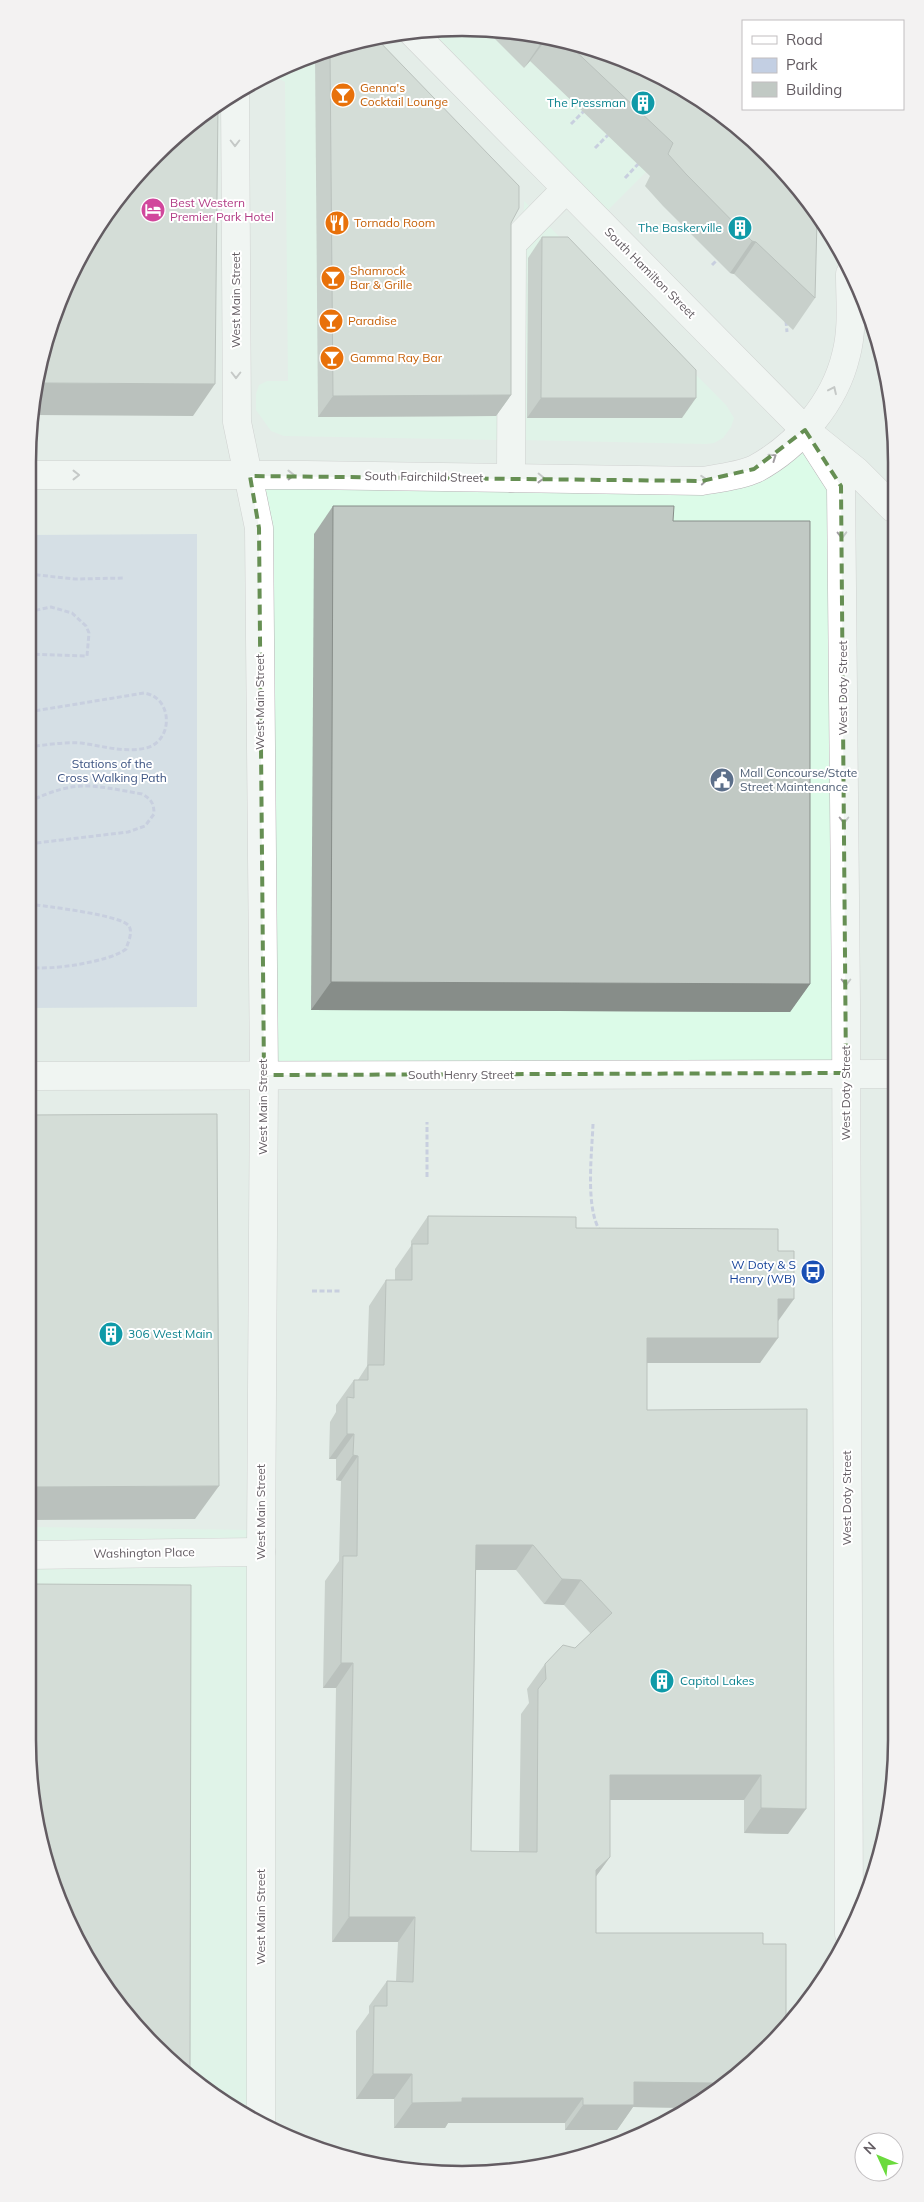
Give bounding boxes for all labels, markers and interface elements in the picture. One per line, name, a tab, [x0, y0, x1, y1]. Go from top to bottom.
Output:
legend	[742, 20, 904, 110]
text: Road	[786, 30, 823, 49]
text: Park	[786, 55, 818, 74]
place label: Genna's Cocktail Lounge	[360, 80, 448, 109]
text: Building	[786, 80, 842, 99]
bar icon: Genna's Cocktail Lounge	[330, 82, 356, 108]
building icon: The Pressman	[630, 90, 656, 116]
place label: The Pressman	[547, 95, 626, 110]
one-way arrow	[230, 140, 240, 147]
place label: Best Western Premier Park Hotel	[170, 195, 274, 224]
hotel icon: Best Western Premier Park Hotel	[140, 197, 166, 223]
restaurant icon: Tornado Room	[324, 210, 350, 236]
place label: Tornado Room	[354, 215, 435, 230]
building icon: The Baskerville	[727, 215, 753, 241]
place label: The Baskerville	[638, 220, 722, 235]
street label: South Hamilton Street	[602, 224, 699, 321]
street label: West Main Street	[228, 252, 243, 348]
place label: Shamrock Bar & Grille	[350, 263, 412, 292]
bar icon: Shamrock Bar & Grille	[320, 265, 346, 291]
bar icon: Paradise	[318, 308, 344, 334]
place label: Paradise	[348, 313, 397, 328]
bar icon: Gamma Ray Bar	[319, 345, 345, 371]
place label: Gamma Ray Bar	[350, 350, 443, 365]
one-way arrow	[231, 372, 241, 380]
one-way arrow	[827, 386, 837, 395]
one-way arrow	[767, 454, 777, 463]
street label: South Fairchild Street	[365, 468, 483, 485]
one-way arrow	[72, 470, 80, 480]
one-way arrow	[288, 470, 295, 480]
one-way arrow	[537, 473, 545, 484]
one-way arrow	[700, 475, 708, 486]
one-way arrow	[837, 532, 847, 539]
street label: West Doty Street	[835, 640, 850, 736]
street label: West Main Street	[252, 654, 267, 750]
park label: Stations of the Cross Walking Path	[57, 756, 167, 785]
place label: Mall Concourse/State Street Maintenance	[740, 765, 857, 794]
public building icon: Mall Concourse/State Street Maintenance	[709, 767, 735, 793]
one-way arrow	[839, 816, 849, 824]
one-way arrow	[841, 979, 851, 987]
street label: West Doty Street	[838, 1045, 853, 1141]
street label: West Main Street	[255, 1059, 270, 1155]
street label: South Henry Street	[408, 1067, 514, 1082]
place label: W Doty & S Henry (WB)	[730, 1257, 796, 1286]
bus stop icon: W Doty & S Henry (WB)	[800, 1259, 826, 1285]
building icon: 306 West Main	[98, 1321, 124, 1347]
place label: 306 West Main	[128, 1326, 213, 1341]
street label: West Doty Street	[839, 1450, 854, 1546]
street label: West Main Street	[253, 1464, 268, 1560]
street label: Washington Place	[93, 1544, 195, 1561]
building icon: Capitol Lakes	[649, 1668, 675, 1694]
place label: Capitol Lakes	[680, 1673, 755, 1688]
street label: West Main Street	[253, 1869, 268, 1965]
north arrow	[854, 2132, 904, 2182]
text: N	[860, 2138, 880, 2158]

